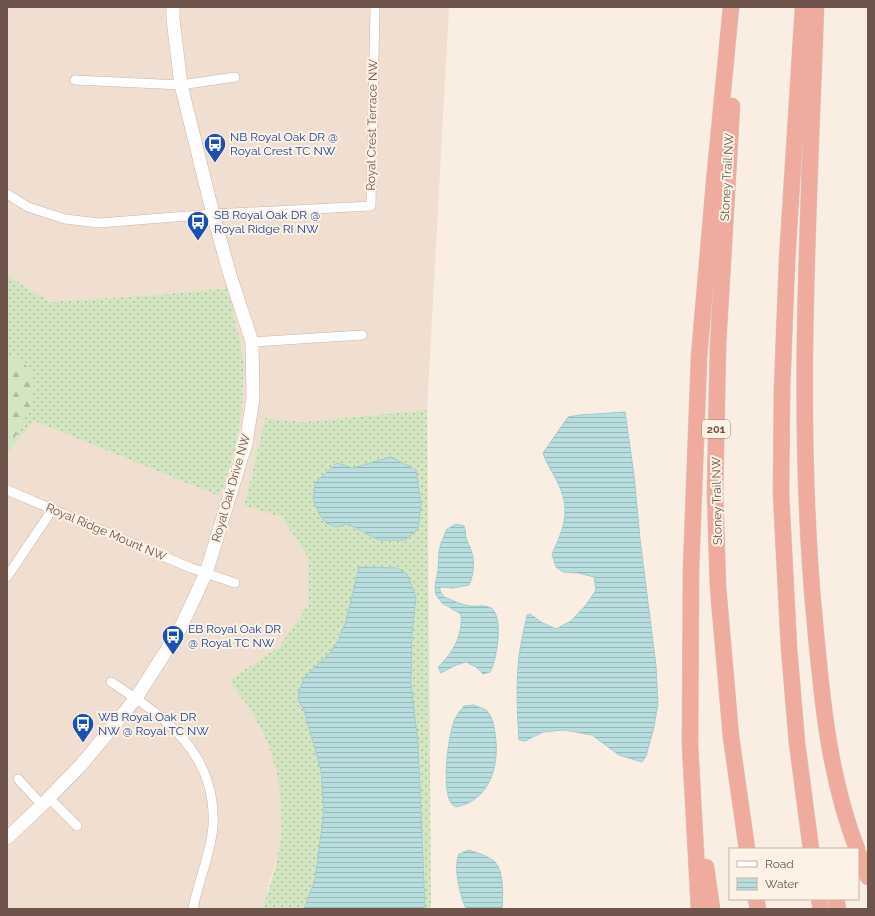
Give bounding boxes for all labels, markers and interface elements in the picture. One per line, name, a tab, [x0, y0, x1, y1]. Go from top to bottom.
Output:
street label: Royal Crest Terrace NW	[364, 59, 380, 191]
place label: NB Royal Oak DR @ Royal Crest TC NW	[230, 130, 338, 158]
bus stop icon: NB Royal Oak DR @ Royal Crest TC NW	[202, 131, 228, 164]
street label: Stoney Trail NW	[718, 132, 736, 221]
place label: SB Royal Oak DR @ Royal Ridge RI NW	[214, 208, 320, 236]
bus stop icon: SB Royal Oak DR @ Royal Ridge RI NW	[185, 209, 211, 242]
road number: 201	[702, 420, 730, 438]
street label: Royal Oak Drive NW	[209, 432, 253, 544]
street label: Stoney Trail NW	[709, 456, 725, 545]
street label: Royal Ridge Mount NW	[44, 500, 169, 564]
place label: EB Royal Oak DR @ Royal TC NW	[188, 622, 281, 650]
bus stop icon: EB Royal Oak DR @ Royal TC NW	[160, 623, 186, 656]
place label: WB Royal Oak DR NW @ Royal TC NW	[98, 710, 209, 738]
bus stop icon: WB Royal Oak DR NW @ Royal TC NW	[70, 711, 96, 744]
legend	[729, 848, 859, 900]
text: Road	[765, 857, 794, 871]
text: Water	[765, 877, 799, 891]

